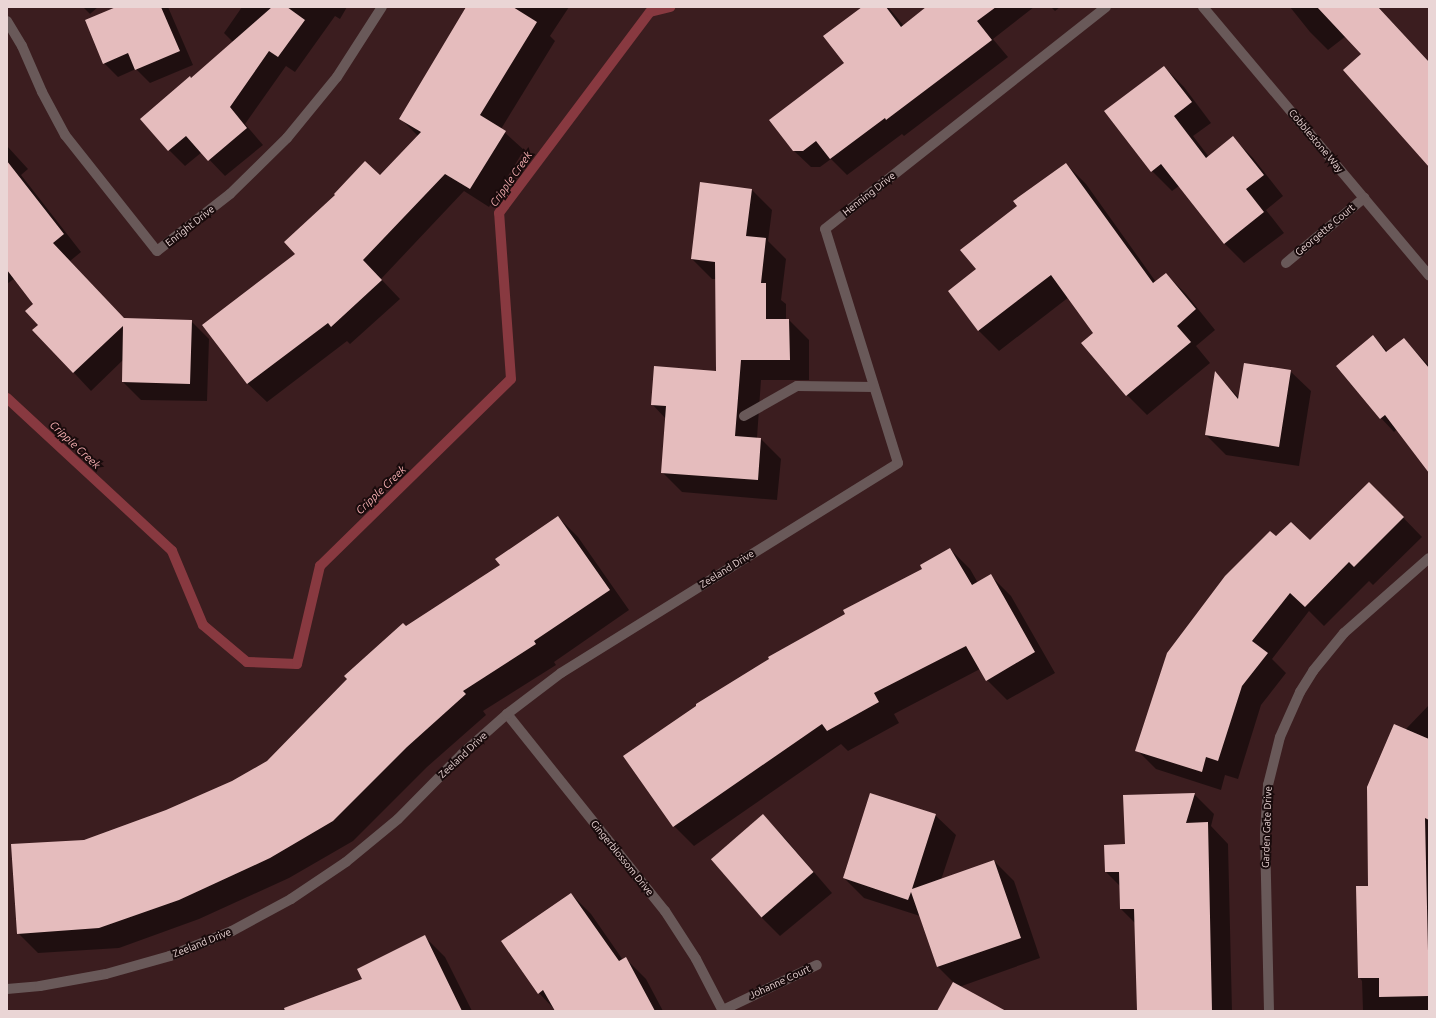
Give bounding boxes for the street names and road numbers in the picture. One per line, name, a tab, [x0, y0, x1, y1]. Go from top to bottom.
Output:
street label: Cobblestone Way	[1286, 107, 1346, 175]
street label: Henning Drive	[840, 170, 898, 218]
street label: Georgette Court	[1293, 202, 1357, 258]
street label: Enright Drive	[163, 203, 217, 249]
street label: Zeeland Drive	[698, 547, 756, 591]
street label: Zeeland Drive	[436, 729, 490, 781]
street label: Garden Gate Drive	[1260, 786, 1274, 868]
street label: Gingerblossom Drive	[588, 818, 656, 898]
street label: Zeeland Drive	[171, 926, 233, 960]
street label: Johanne Court	[747, 963, 813, 1001]

